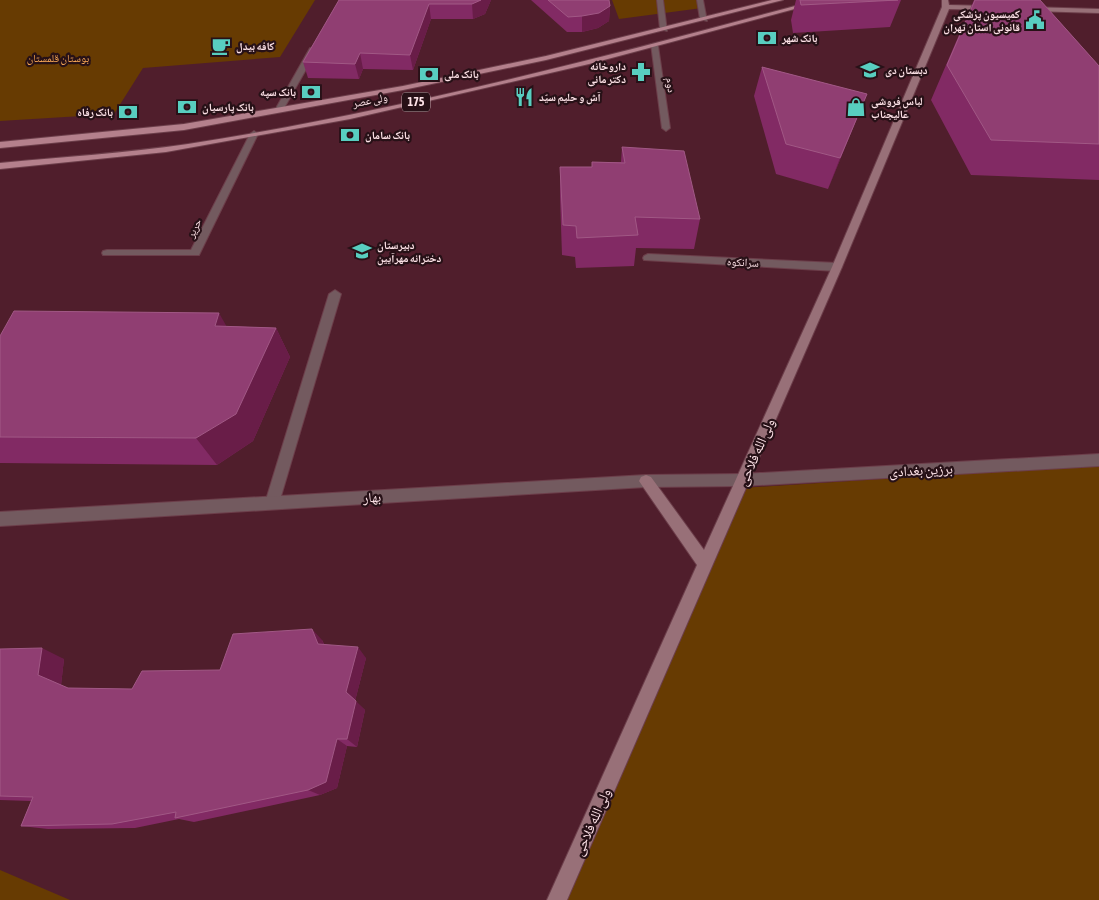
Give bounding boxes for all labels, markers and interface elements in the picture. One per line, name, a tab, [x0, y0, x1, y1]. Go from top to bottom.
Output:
place label: کمیسیون پزشکی قانونی استان تهران	[943, 8, 1020, 35]
public building icon: کمیسیون پزشکی قانونی استان تهران	[1024, 9, 1046, 31]
bank icon: بانک شهر	[756, 27, 778, 49]
place label: بانک شهر	[781, 32, 818, 45]
cafe icon: کافه بیدل	[210, 35, 232, 57]
place label: کافه بیدل	[236, 40, 275, 54]
park label: بوستان قلمستان	[27, 52, 89, 65]
school or university icon: دبستان دی	[859, 59, 881, 81]
place label: داروخانه دکتر مانی	[588, 60, 626, 87]
pharmacy icon: داروخانه دکتر مانی	[630, 61, 652, 83]
bank icon: بانک ملی	[418, 63, 440, 85]
place label: دبستان دی	[885, 64, 928, 78]
place label: بانک ملی	[444, 68, 479, 82]
street label: دوم	[663, 77, 678, 94]
bank icon: بانک سپه	[300, 81, 322, 103]
place label: بانک سپه	[260, 86, 296, 99]
restaurant icon: آش و حلیم سیّد	[513, 86, 535, 108]
street label: ولی عصر	[351, 91, 389, 110]
place label: آش و حلیم سیّد	[539, 91, 601, 105]
road number: 175	[402, 92, 430, 111]
place label: لباس فروشی عالیجناب	[871, 95, 923, 121]
bank icon: بانک پارسیان	[176, 96, 198, 118]
shop icon: لباس فروشی عالیجناب	[845, 96, 867, 118]
bank icon: بانک رفاه	[117, 101, 139, 123]
place label: بانک پارسیان	[202, 101, 254, 115]
place label: بانک رفاه	[77, 106, 113, 119]
bank icon: بانک سامان	[339, 124, 361, 146]
place label: بانک سامان	[365, 129, 410, 143]
street label: حریر	[184, 217, 204, 240]
place label: دبیرستان دخترانه مهرآیین	[377, 239, 442, 266]
school or university icon: دبیرستان دخترانه مهرآیین	[351, 240, 373, 262]
street label: سرانکوه	[727, 255, 759, 269]
street label: ولی‌ الله فلاحی	[734, 416, 779, 489]
street label: برزین بغدادی	[889, 460, 954, 481]
street label: بهار	[362, 489, 382, 507]
street label: ولی‌ الله فلاحی	[570, 786, 615, 859]

